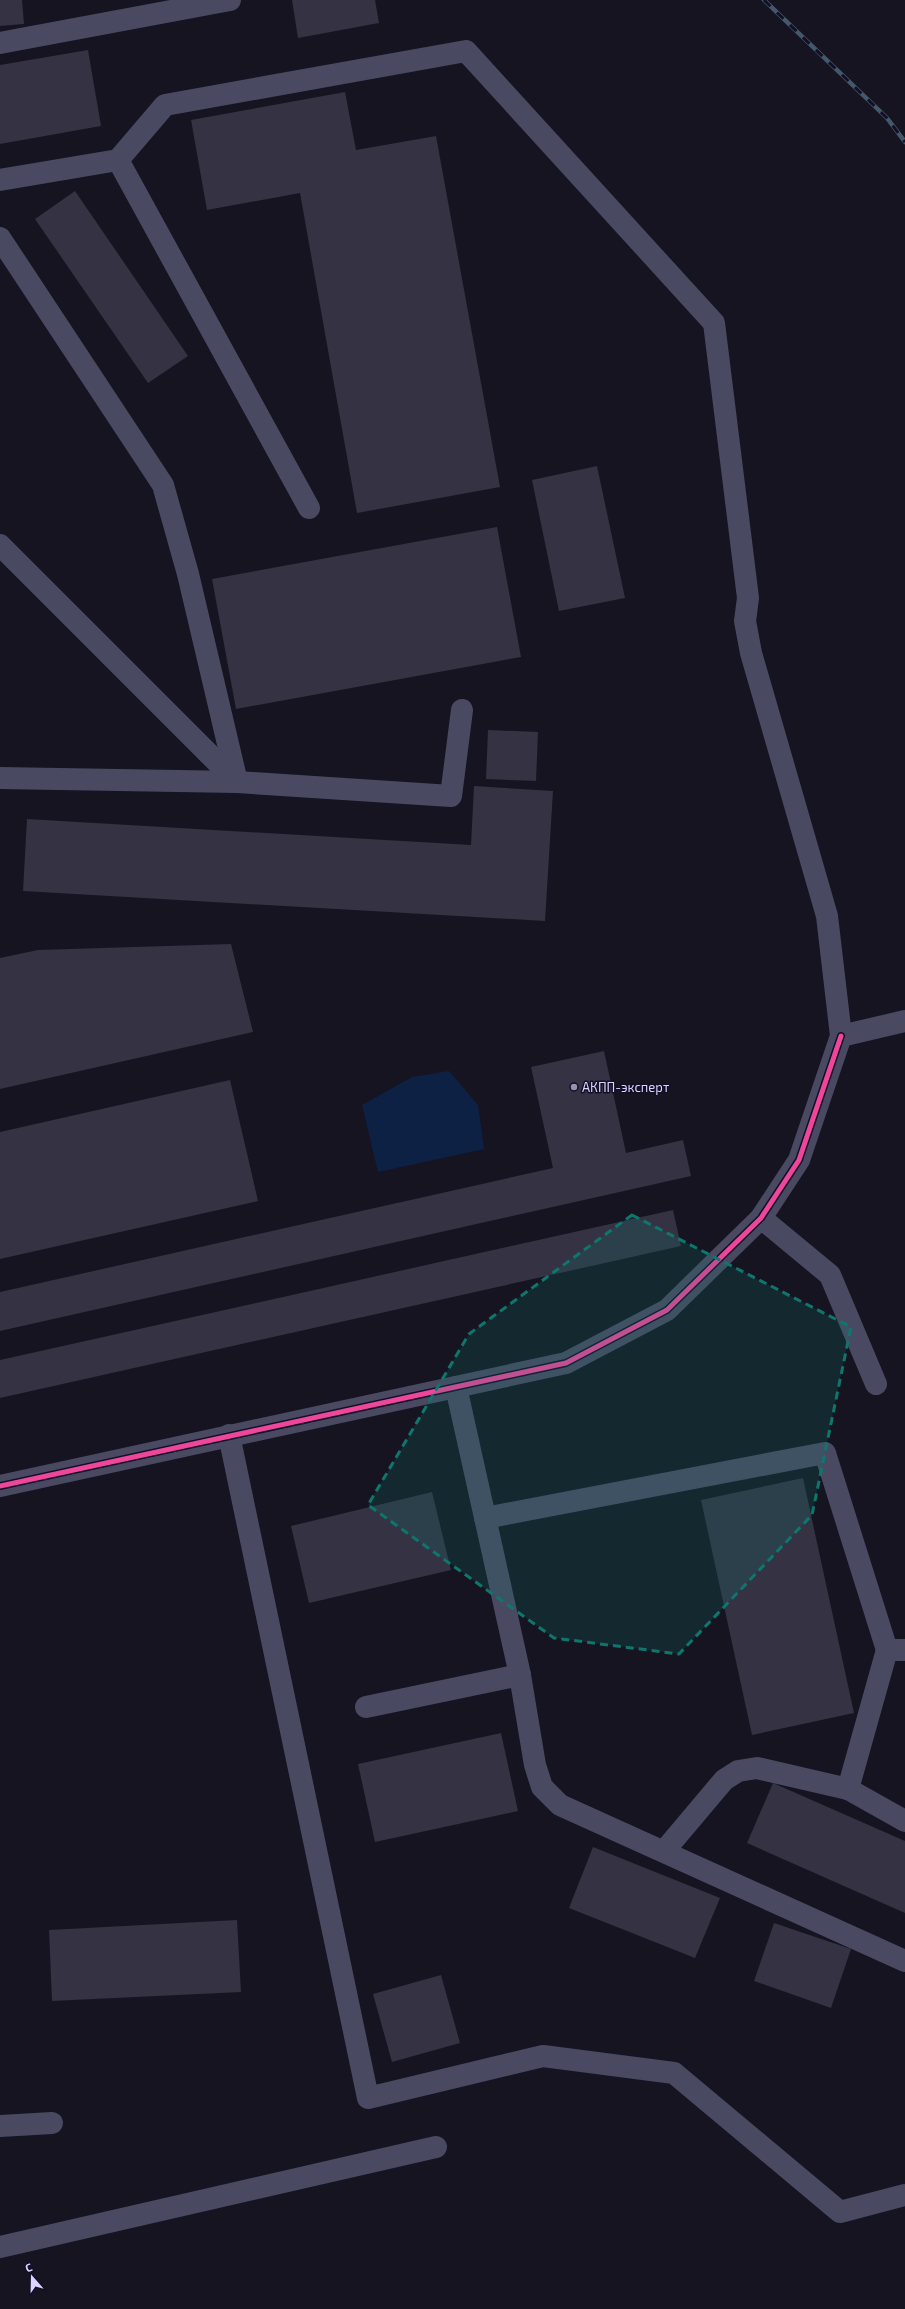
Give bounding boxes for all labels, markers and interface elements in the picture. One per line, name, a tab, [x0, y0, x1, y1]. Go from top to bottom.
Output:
place label: АКПП-эксперт	[582, 1079, 670, 1095]
marker: АКПП-эксперт	[569, 1082, 579, 1092]
north arrow	[12, 2257, 52, 2297]
text: С	[23, 2260, 34, 2274]

